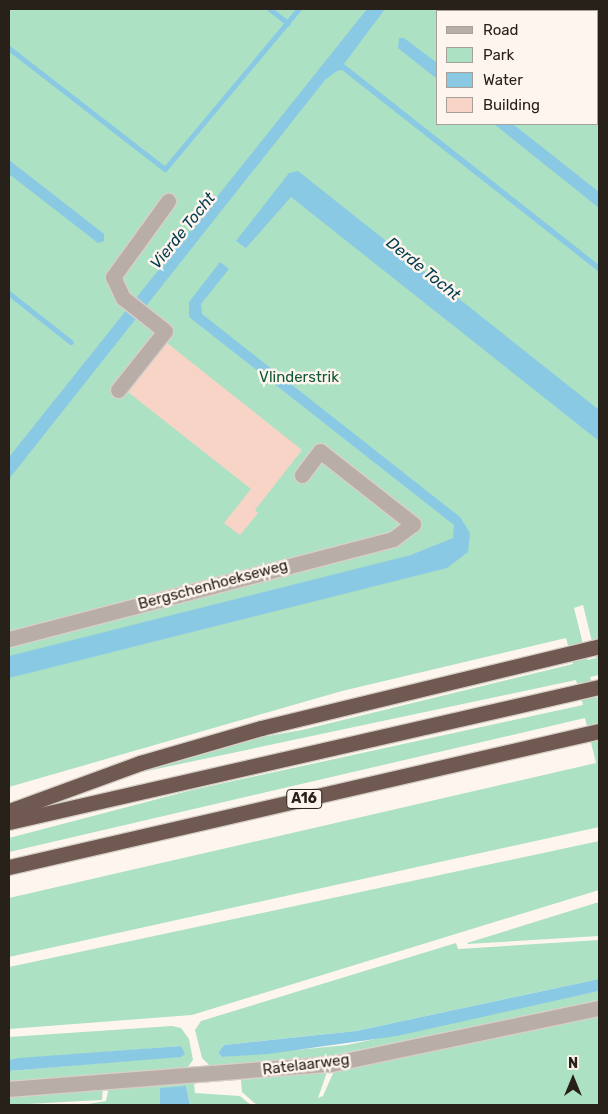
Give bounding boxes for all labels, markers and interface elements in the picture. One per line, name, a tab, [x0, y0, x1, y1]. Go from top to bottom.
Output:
legend	[436, 10, 598, 125]
text: Road	[483, 21, 519, 39]
text: Park	[483, 46, 514, 64]
text: Water	[483, 71, 523, 89]
text: Building	[483, 96, 540, 114]
water label: Vierde Tocht	[146, 189, 220, 273]
water label: Derde Tocht	[382, 233, 464, 305]
park label: Vlinderstrik	[259, 369, 339, 387]
street label: Bergschenhoekseweg	[136, 556, 290, 614]
road number: A16	[285, 788, 323, 811]
street label: Ratelaarweg	[262, 1051, 350, 1079]
north arrow	[548, 1054, 598, 1104]
text: N	[568, 1055, 578, 1072]

